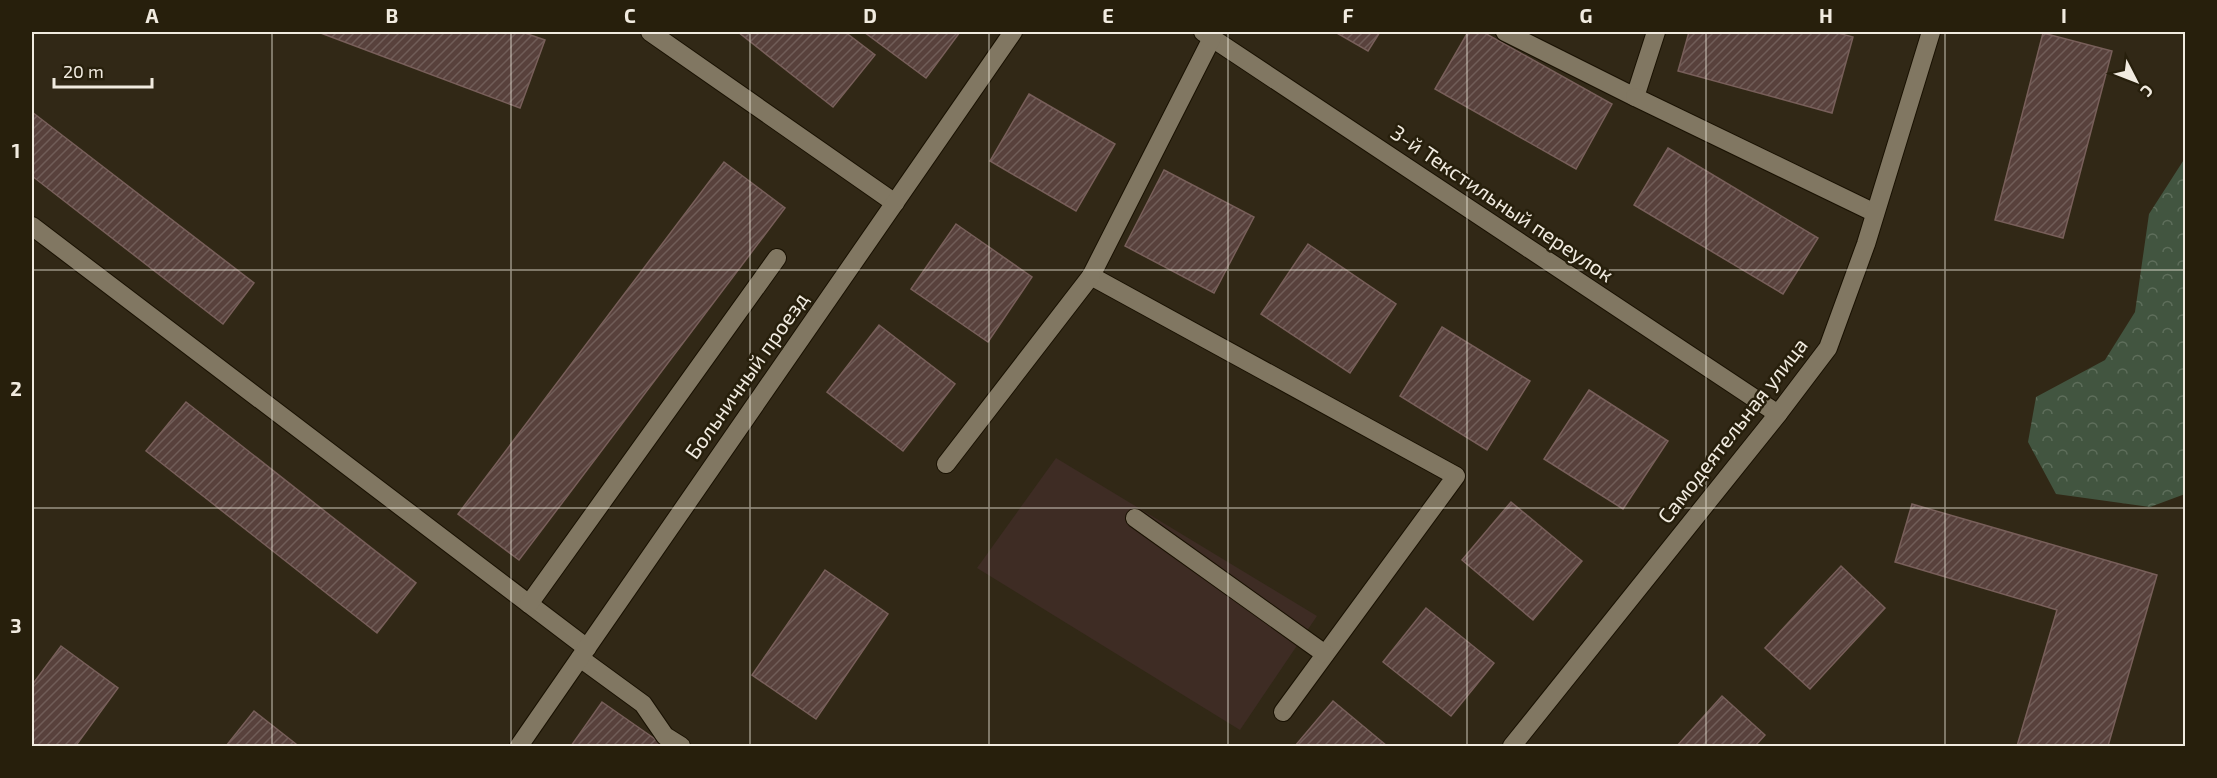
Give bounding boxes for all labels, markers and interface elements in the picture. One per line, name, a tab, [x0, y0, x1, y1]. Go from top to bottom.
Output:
text: A	[145, 3, 159, 27]
text: B	[386, 3, 398, 27]
text: C	[624, 3, 636, 27]
text: D	[863, 3, 877, 27]
text: E	[1102, 3, 1114, 27]
text: F	[1342, 3, 1354, 27]
text: G	[1580, 3, 1592, 27]
text: H	[1819, 3, 1833, 27]
text: I	[2061, 3, 2067, 27]
scale bar	[54, 51, 152, 89]
north arrow	[2106, 51, 2166, 111]
text: 20 m	[63, 60, 104, 82]
text: С	[2137, 82, 2158, 101]
street label: 3-й Текстильный переулок	[1386, 119, 1619, 287]
text: 1	[12, 138, 20, 162]
street label: Больничный проезд	[679, 287, 813, 463]
street label: Самодеятельная улица	[1652, 332, 1813, 528]
text: 2	[10, 376, 22, 400]
text: 3	[10, 613, 22, 637]

